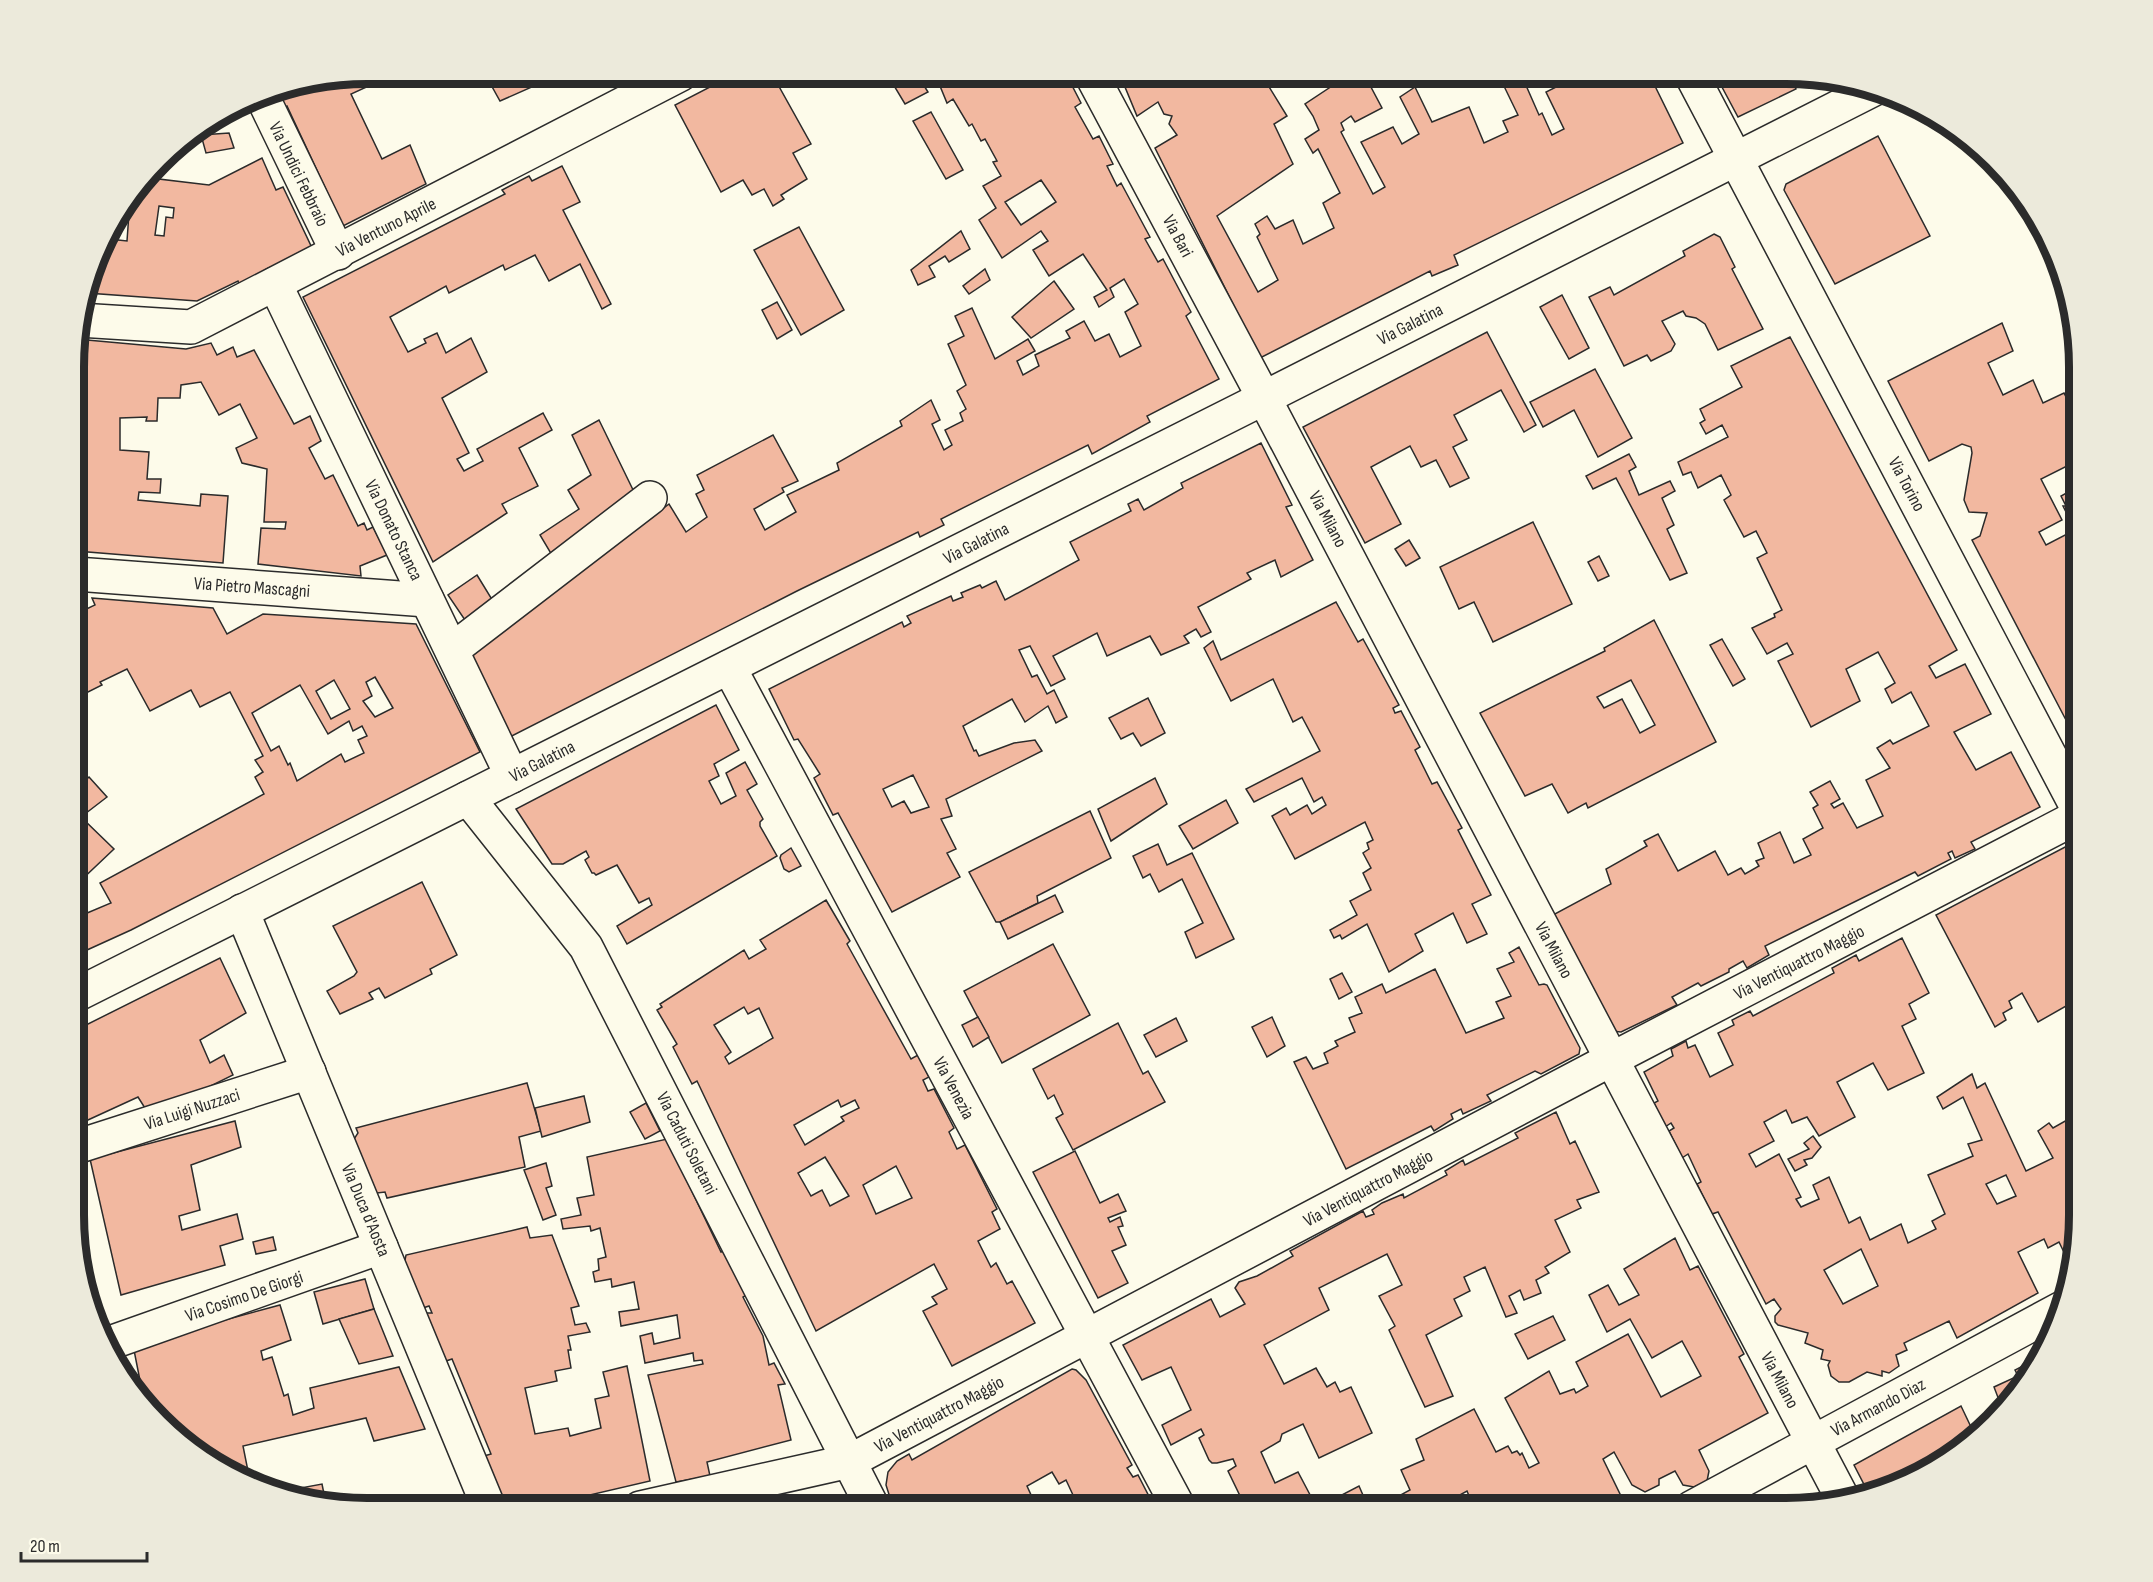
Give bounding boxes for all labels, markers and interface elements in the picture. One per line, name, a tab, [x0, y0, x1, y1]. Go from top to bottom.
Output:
street label: Via Undici Febbraio	[264, 119, 333, 230]
street label: Via Ventuno Aprile	[333, 193, 440, 262]
street label: Via Bari	[1158, 212, 1197, 261]
street label: Via Galatina	[1374, 299, 1447, 350]
street label: Via Torino	[1884, 453, 1930, 515]
street label: Via Donato Stanca	[360, 476, 427, 584]
street label: Via Milano	[1304, 487, 1351, 551]
street label: Via Galatina	[940, 518, 1013, 569]
street label: Via Pietro Mascagni	[193, 573, 311, 602]
street label: Via Galatina	[506, 736, 579, 787]
street label: Via Milano	[1530, 918, 1577, 982]
street label: Via Ventiquattro Maggio	[1730, 920, 1868, 1004]
street label: Via Venezia	[928, 1053, 979, 1123]
street label: Via Luigi Nuzzaci	[142, 1084, 243, 1135]
street label: Via Caduti Soletani	[652, 1088, 721, 1198]
street label: Via Ventiquattro Maggio	[1300, 1145, 1437, 1231]
street label: Via Duca d'Aosta	[337, 1161, 395, 1260]
street label: Via Cosimo De Giorgi	[183, 1267, 306, 1326]
street label: Via Milano	[1756, 1348, 1803, 1412]
street label: Via Ventiquattro Maggio	[871, 1371, 1008, 1457]
street label: Via Armando Diaz	[1827, 1373, 1930, 1441]
scale bar	[21, 1525, 147, 1563]
text: 20 m	[30, 1536, 60, 1557]

